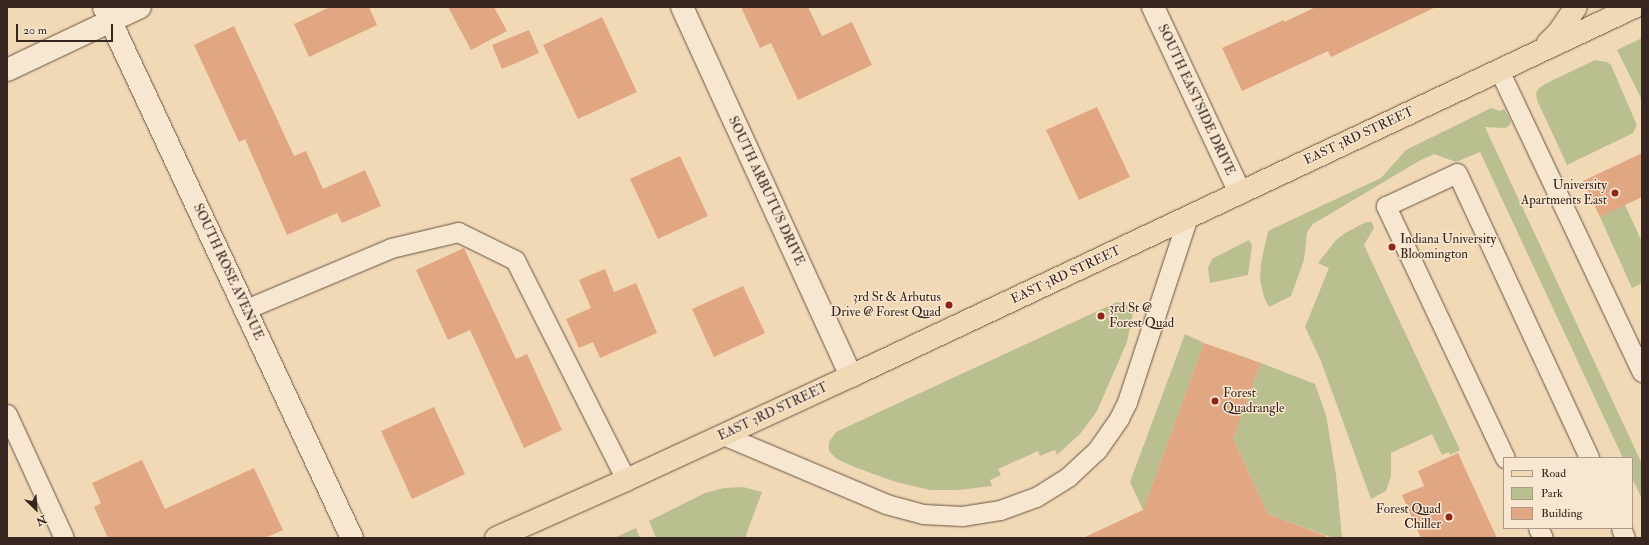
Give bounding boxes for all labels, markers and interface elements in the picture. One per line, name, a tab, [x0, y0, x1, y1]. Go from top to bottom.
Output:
scale bar	[18, 16, 115, 42]
street label: SOUTH EASTSIDE DRIVE	[1154, 22, 1238, 178]
text: 20 m	[23, 23, 47, 38]
street label: EAST 3RD STREET	[1302, 104, 1416, 168]
street label: SOUTH ARBUTUS DRIVE	[725, 114, 807, 268]
place label: University Apartments East	[1521, 178, 1607, 209]
marker: University Apartments East	[1610, 188, 1620, 198]
street label: SOUTH ROSE AVENUE	[190, 201, 266, 343]
place label: Indiana University Bloomington	[1400, 232, 1496, 263]
marker: Indiana University Bloomington	[1387, 242, 1397, 252]
street label: EAST 3RD STREET	[1009, 243, 1123, 307]
place label: 3rd St & Arbutus Drive @ Forest Quad	[831, 290, 941, 321]
marker: 3rd St & Arbutus Drive @ Forest Quad	[944, 300, 954, 310]
place label: 3rd St @ Forest Quad	[1109, 301, 1174, 332]
marker: 3rd St @ Forest Quad	[1096, 311, 1106, 321]
street label: EAST 3RD STREET	[716, 380, 830, 444]
place label: Forest Quadrangle	[1223, 386, 1284, 417]
marker: Forest Quadrangle	[1210, 396, 1220, 406]
legend	[1503, 457, 1633, 529]
text: Road	[1541, 466, 1566, 481]
text: Park	[1541, 486, 1563, 501]
north arrow	[16, 489, 56, 529]
place label: Forest Quad Chiller	[1376, 502, 1441, 533]
text: Building	[1541, 506, 1582, 521]
text: N	[34, 512, 49, 528]
marker: Forest Quad Chiller	[1444, 512, 1454, 522]

